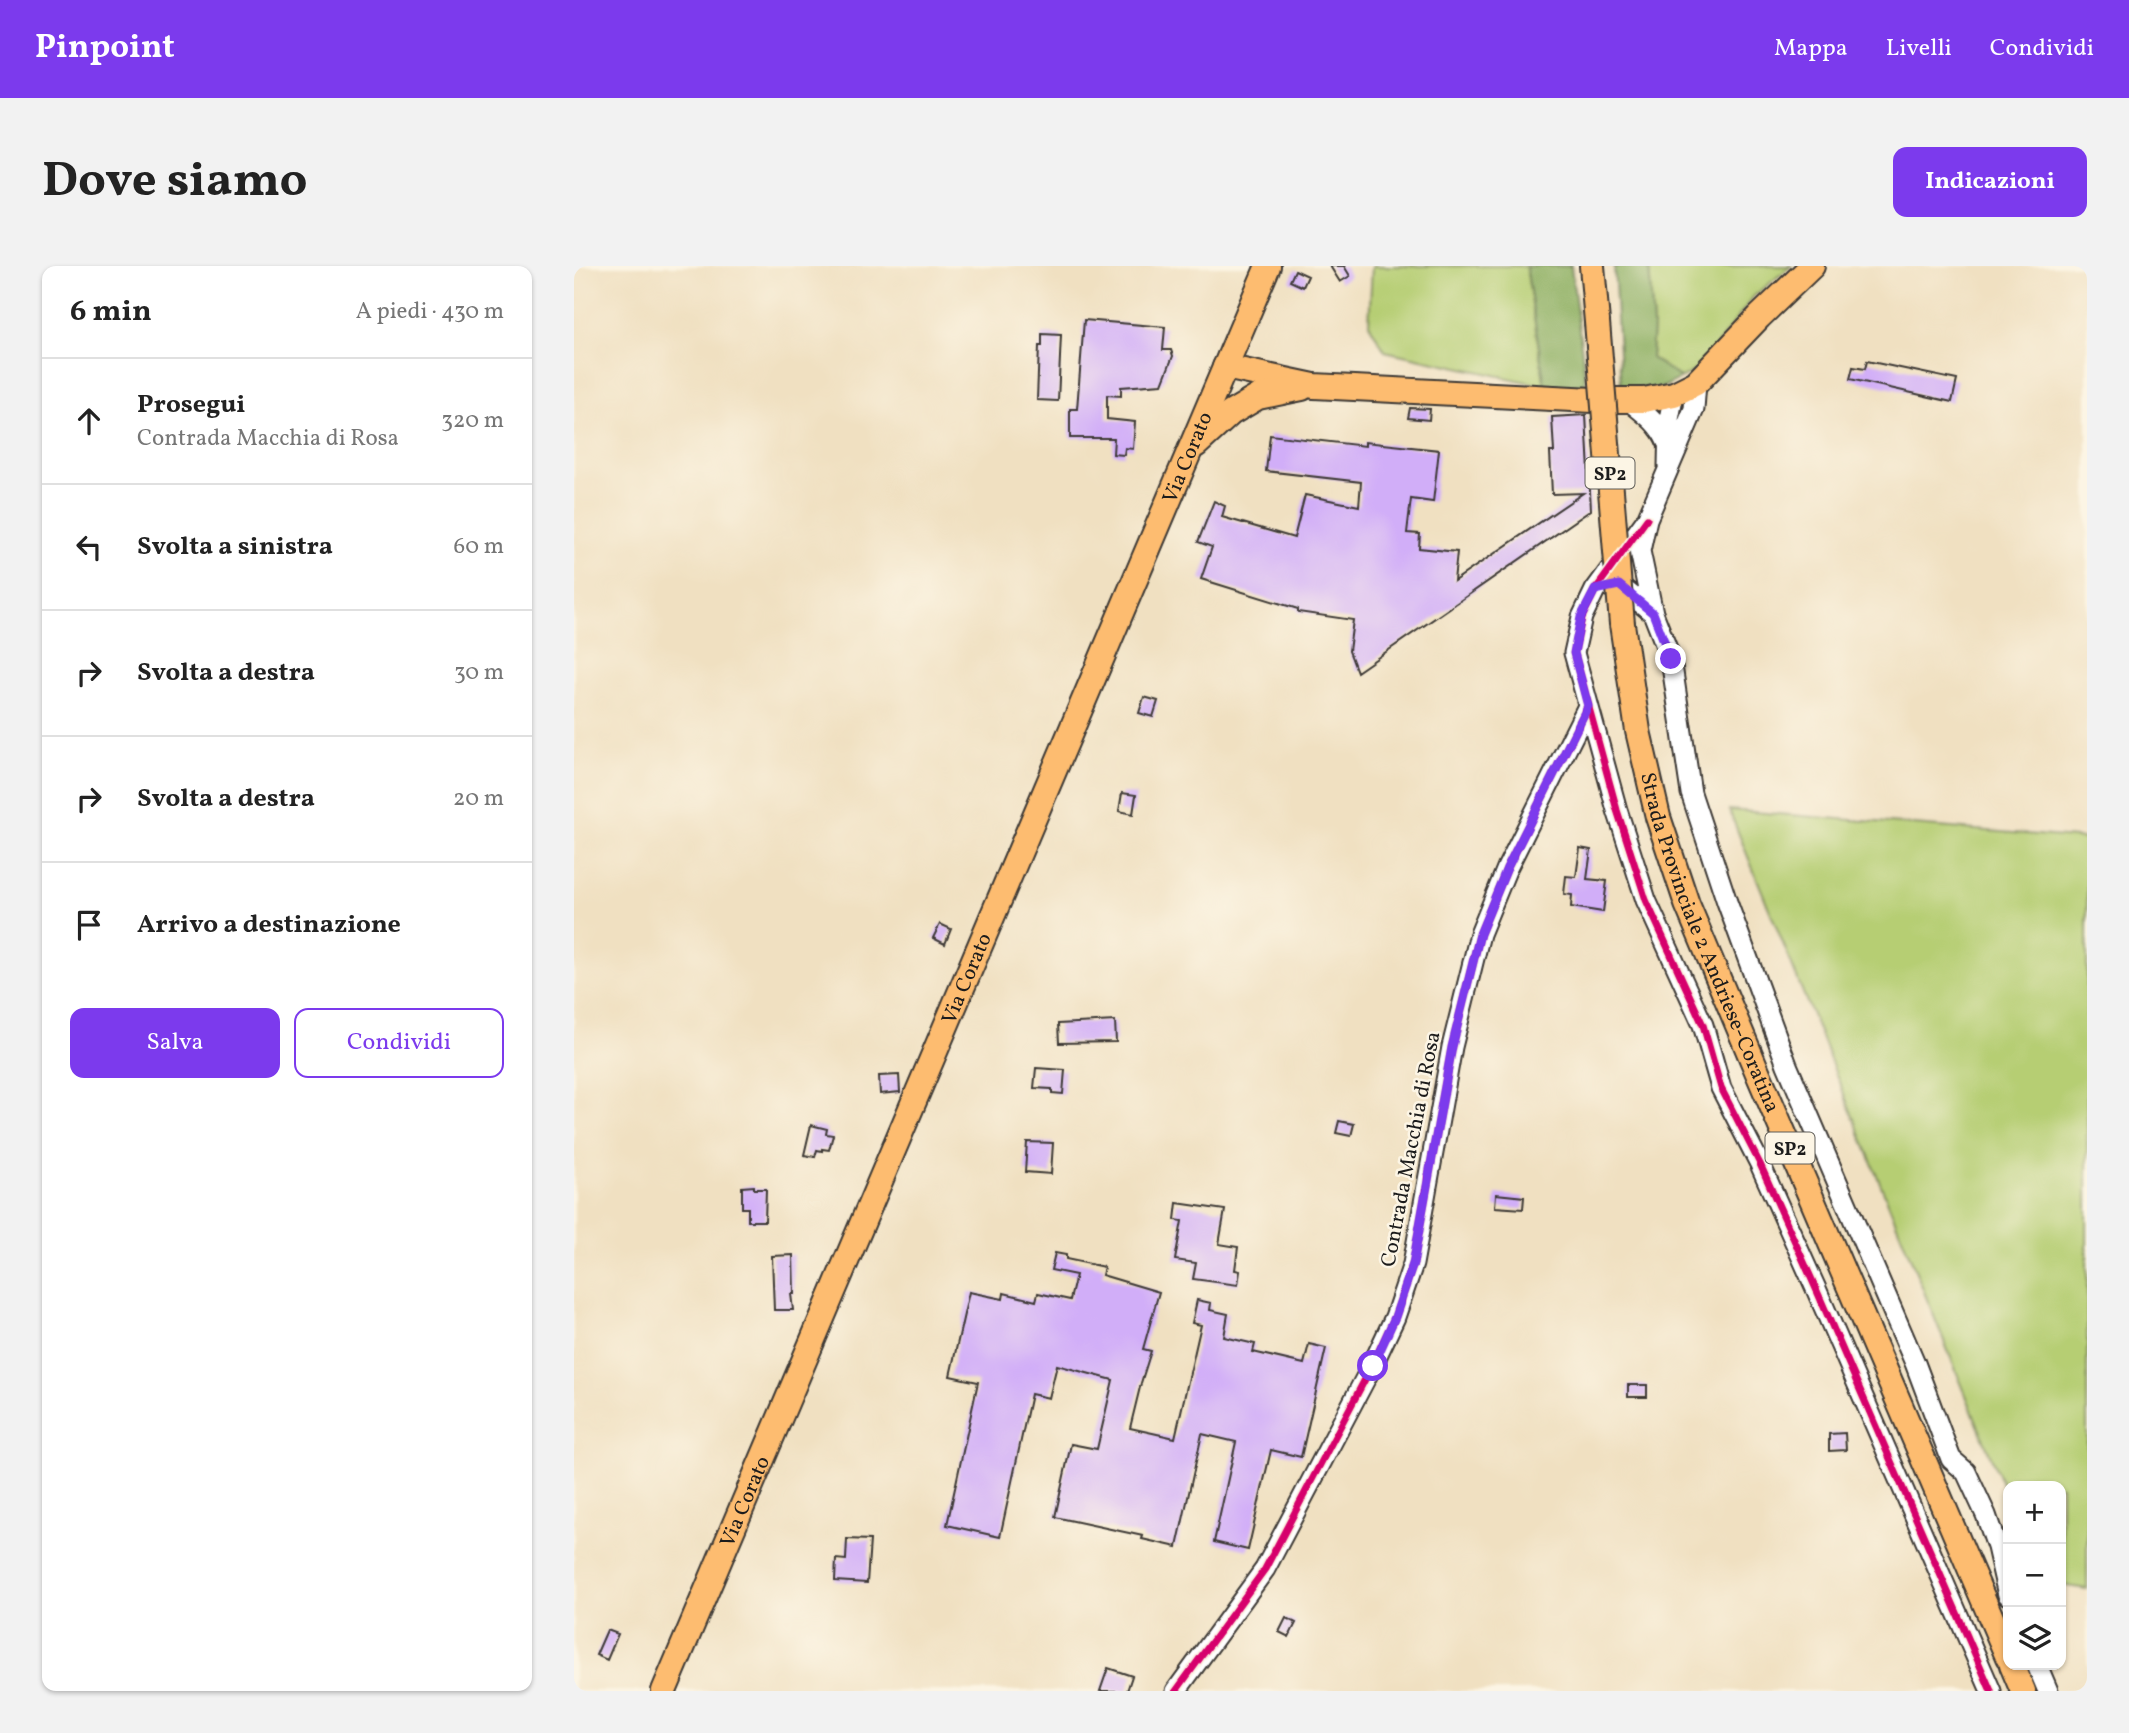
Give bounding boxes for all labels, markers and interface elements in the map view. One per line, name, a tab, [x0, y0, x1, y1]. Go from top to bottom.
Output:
text: Pinpoint	[35, 26, 175, 72]
text: Mappa	[1774, 32, 1848, 66]
text: Livelli	[1886, 32, 1952, 66]
text: Condividi	[1990, 32, 2094, 66]
button: Indicazioni	[1893, 147, 2087, 217]
text: Dove siamo	[42, 148, 308, 217]
text: 6 min	[70, 291, 152, 333]
text: A piedi · 430 m	[356, 296, 504, 328]
text: Prosegui	[137, 387, 245, 423]
icon: ahead	[70, 402, 108, 440]
text: 320 m	[441, 405, 504, 437]
street label: Via Corato	[1156, 408, 1221, 508]
text: Contrada Macchia di Rosa	[137, 423, 399, 455]
road number: SP2	[1586, 458, 1634, 489]
icon: left	[70, 528, 108, 566]
text: Svolta a sinistra	[137, 529, 333, 565]
text: 60 m	[454, 531, 504, 563]
route end	[1655, 643, 1686, 674]
icon: right	[70, 654, 108, 692]
text: Svolta a destra	[137, 655, 315, 691]
text: 30 m	[454, 657, 504, 689]
street label: Strada Provinciale 2 Andriese-Coratina	[1632, 770, 1786, 1117]
icon: right	[70, 780, 108, 818]
text: Svolta a destra	[137, 781, 315, 817]
text: 20 m	[453, 783, 504, 815]
icon: arrive	[70, 906, 108, 944]
text: Arrivo a destinazione	[137, 907, 401, 943]
street label: Via Corato	[935, 929, 1000, 1029]
button: Salva	[70, 1008, 280, 1078]
button: Condividi	[294, 1008, 504, 1078]
street label: Contrada Macchia di Rosa	[1374, 1029, 1449, 1269]
road number: SP2	[1766, 1132, 1814, 1164]
route start	[1357, 1350, 1388, 1381]
street label: Via Corato	[714, 1452, 778, 1552]
map controls	[2003, 1481, 2066, 1670]
button: +	[2003, 1481, 2066, 1544]
button: −	[2003, 1544, 2066, 1607]
button: layers	[2003, 1607, 2066, 1670]

